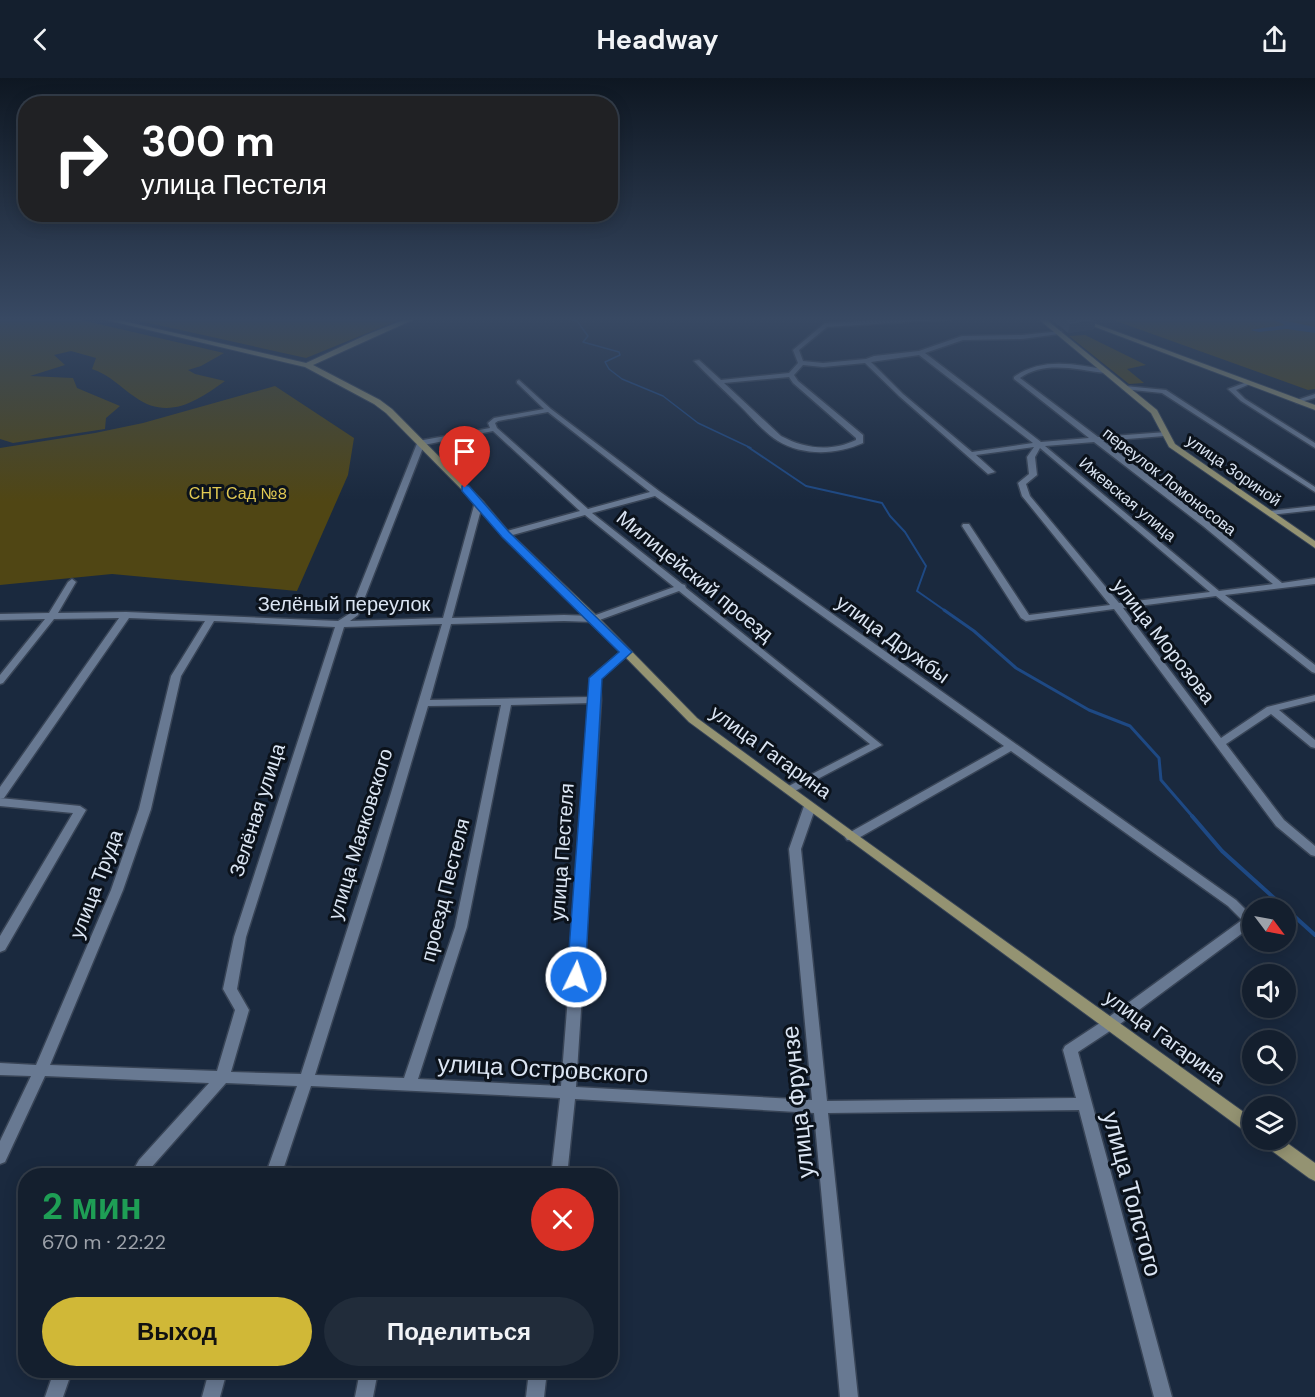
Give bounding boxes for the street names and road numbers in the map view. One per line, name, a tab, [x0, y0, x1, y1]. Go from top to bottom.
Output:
street label: переулок Ломоносова	[1099, 423, 1241, 540]
street label: улица Зориной	[1182, 430, 1285, 511]
street label: Ижевская улица	[1075, 453, 1181, 546]
street label: Милицейский проезд	[611, 505, 779, 648]
street label: улица Морозова	[1107, 573, 1222, 710]
street label: улица Дружбы	[831, 589, 955, 689]
street label: Зелёный переулок	[258, 591, 431, 617]
street label: улица Гагарина	[705, 699, 837, 805]
street label: Зелёная улица	[223, 739, 291, 880]
street label: улица Маяковского	[322, 745, 398, 923]
street label: улица Пестеля	[544, 782, 580, 922]
street label: проезд Пестеля	[415, 816, 475, 964]
street label: улица Труда	[63, 825, 129, 942]
street label: улица Гагарина	[1099, 984, 1231, 1090]
street label: улица Фрунзе	[774, 1024, 821, 1180]
street label: улица Островского	[437, 1048, 649, 1089]
street label: улица Толстого	[1096, 1108, 1169, 1280]

